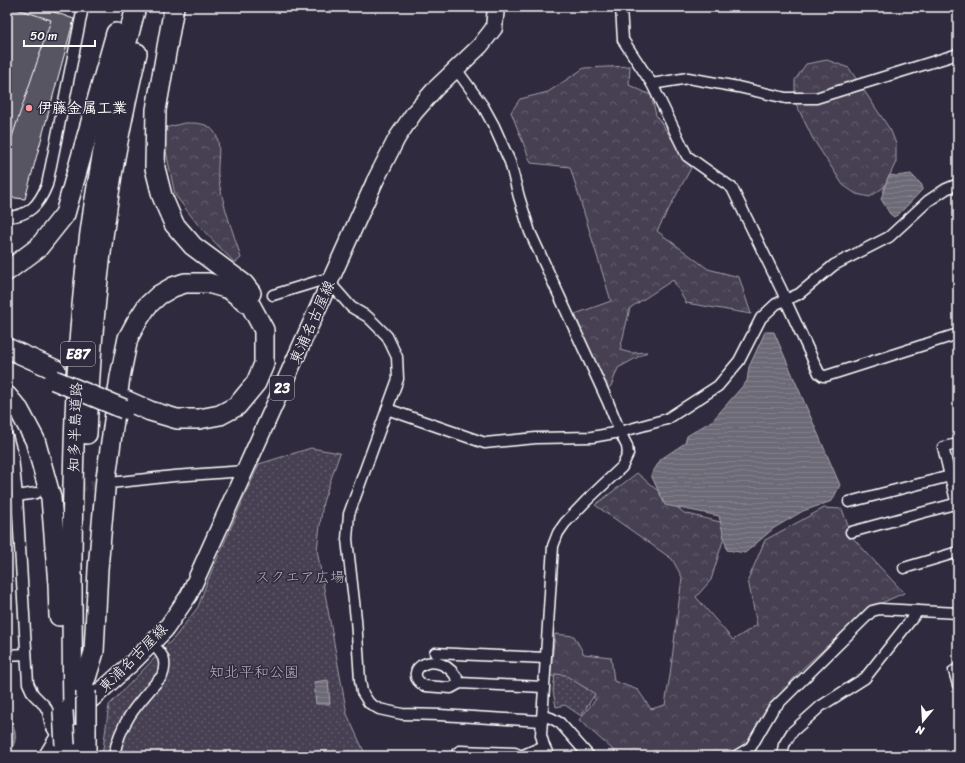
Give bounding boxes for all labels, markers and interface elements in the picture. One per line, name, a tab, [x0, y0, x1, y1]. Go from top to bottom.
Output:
scale bar	[24, 22, 95, 48]
text: 50 m	[30, 25, 57, 47]
place label: 伊藤金属工業	[37, 95, 127, 121]
marker: 伊藤金属工業	[24, 103, 34, 113]
street label: 東浦名古屋線	[282, 276, 342, 368]
road number: E87	[61, 342, 95, 366]
road number: 23	[270, 376, 294, 400]
street label: 知多半島道路	[60, 382, 90, 472]
park label: スクエア広場	[255, 564, 345, 590]
street label: 東浦名古屋線	[92, 617, 174, 699]
park label: 知北平和公園	[209, 659, 299, 685]
north arrow	[903, 701, 943, 741]
text: N	[913, 720, 928, 741]

